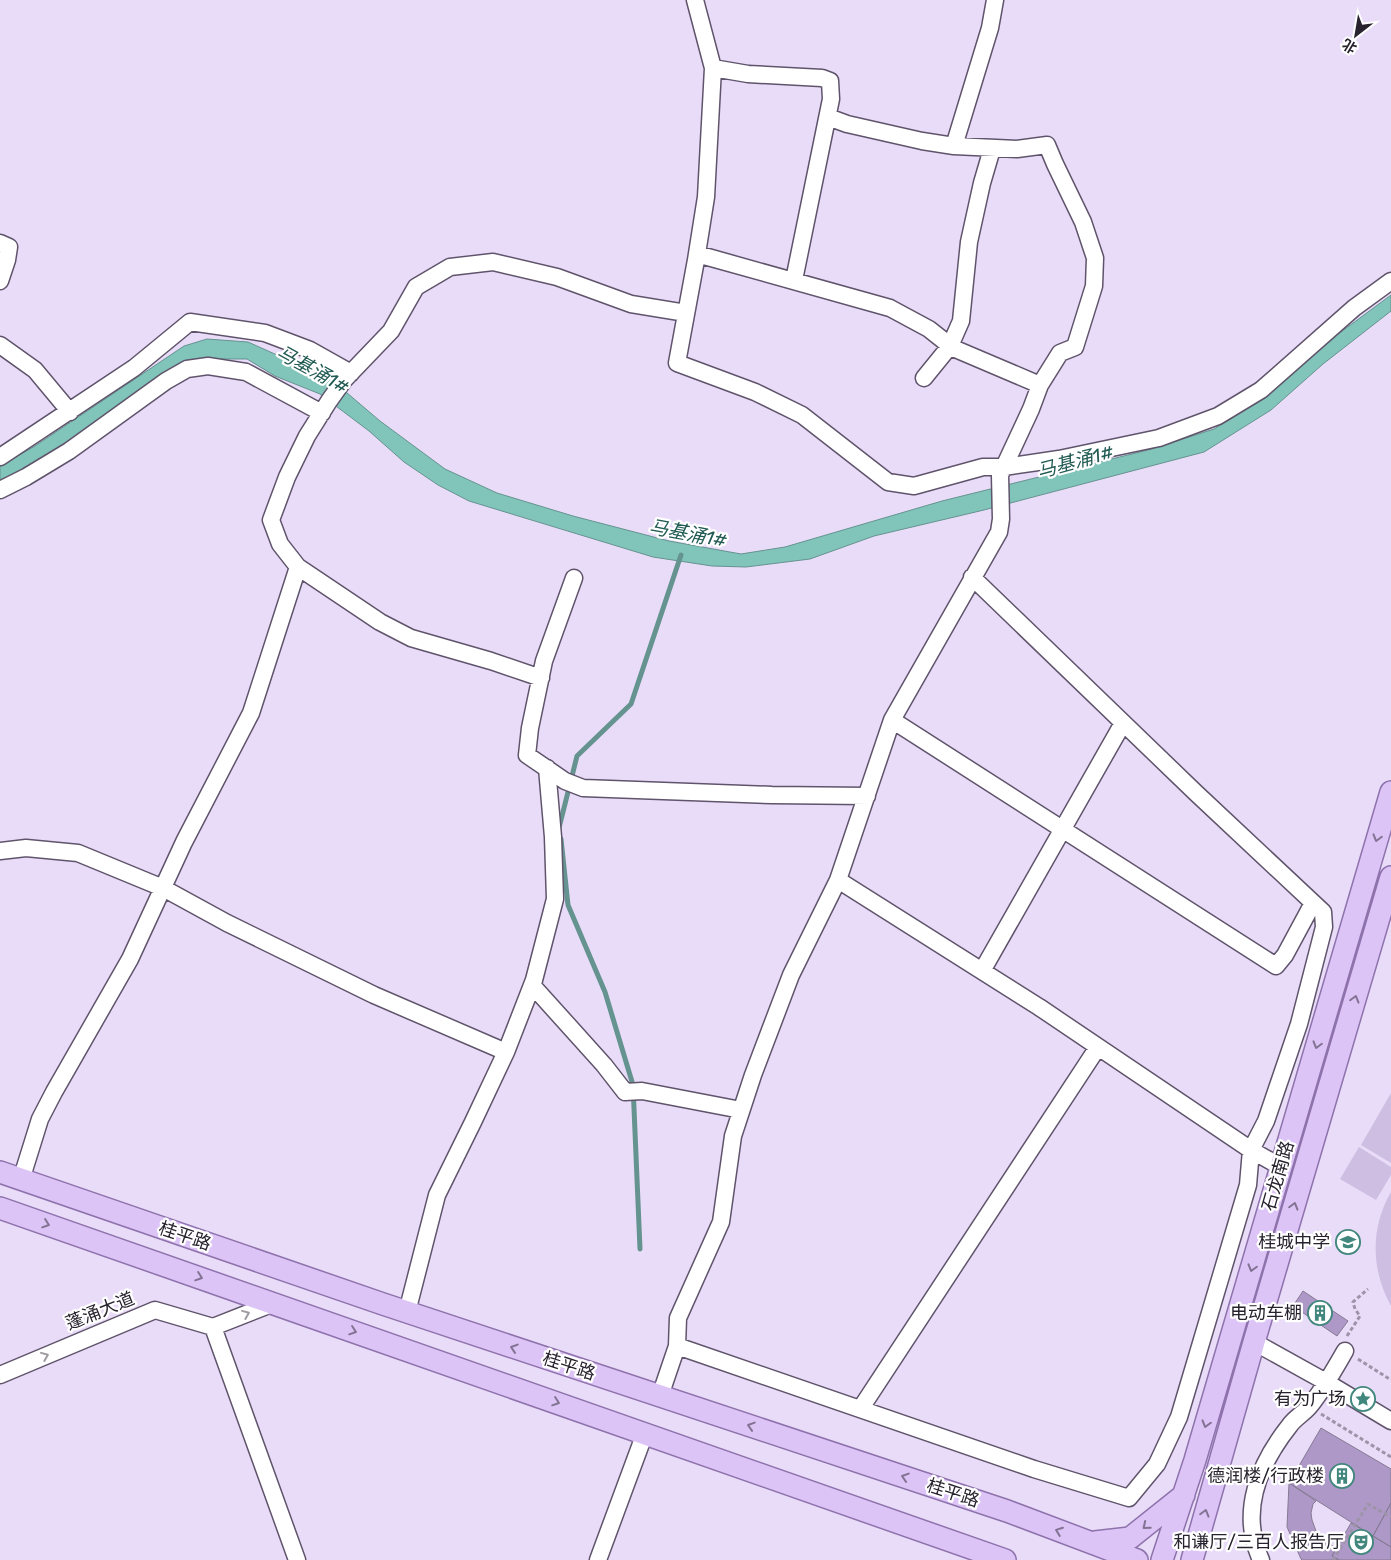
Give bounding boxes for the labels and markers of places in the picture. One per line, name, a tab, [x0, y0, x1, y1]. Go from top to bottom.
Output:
school or university icon: 桂城中学	[1335, 1229, 1361, 1255]
place label: 桂城中学	[1258, 1231, 1330, 1253]
building icon: 电动车棚	[1307, 1300, 1333, 1326]
place label: 电动车棚	[1230, 1302, 1302, 1324]
place icon: 有为广场	[1350, 1386, 1376, 1412]
place label: 有为广场	[1274, 1388, 1346, 1410]
building icon: 德润楼/行政楼	[1329, 1463, 1355, 1489]
place label: 德润楼/行政楼	[1207, 1465, 1324, 1487]
theatre icon: 和谦厅/三百人报告厅	[1348, 1529, 1374, 1555]
place label: 和谦厅/三百人报告厅	[1173, 1531, 1344, 1553]

